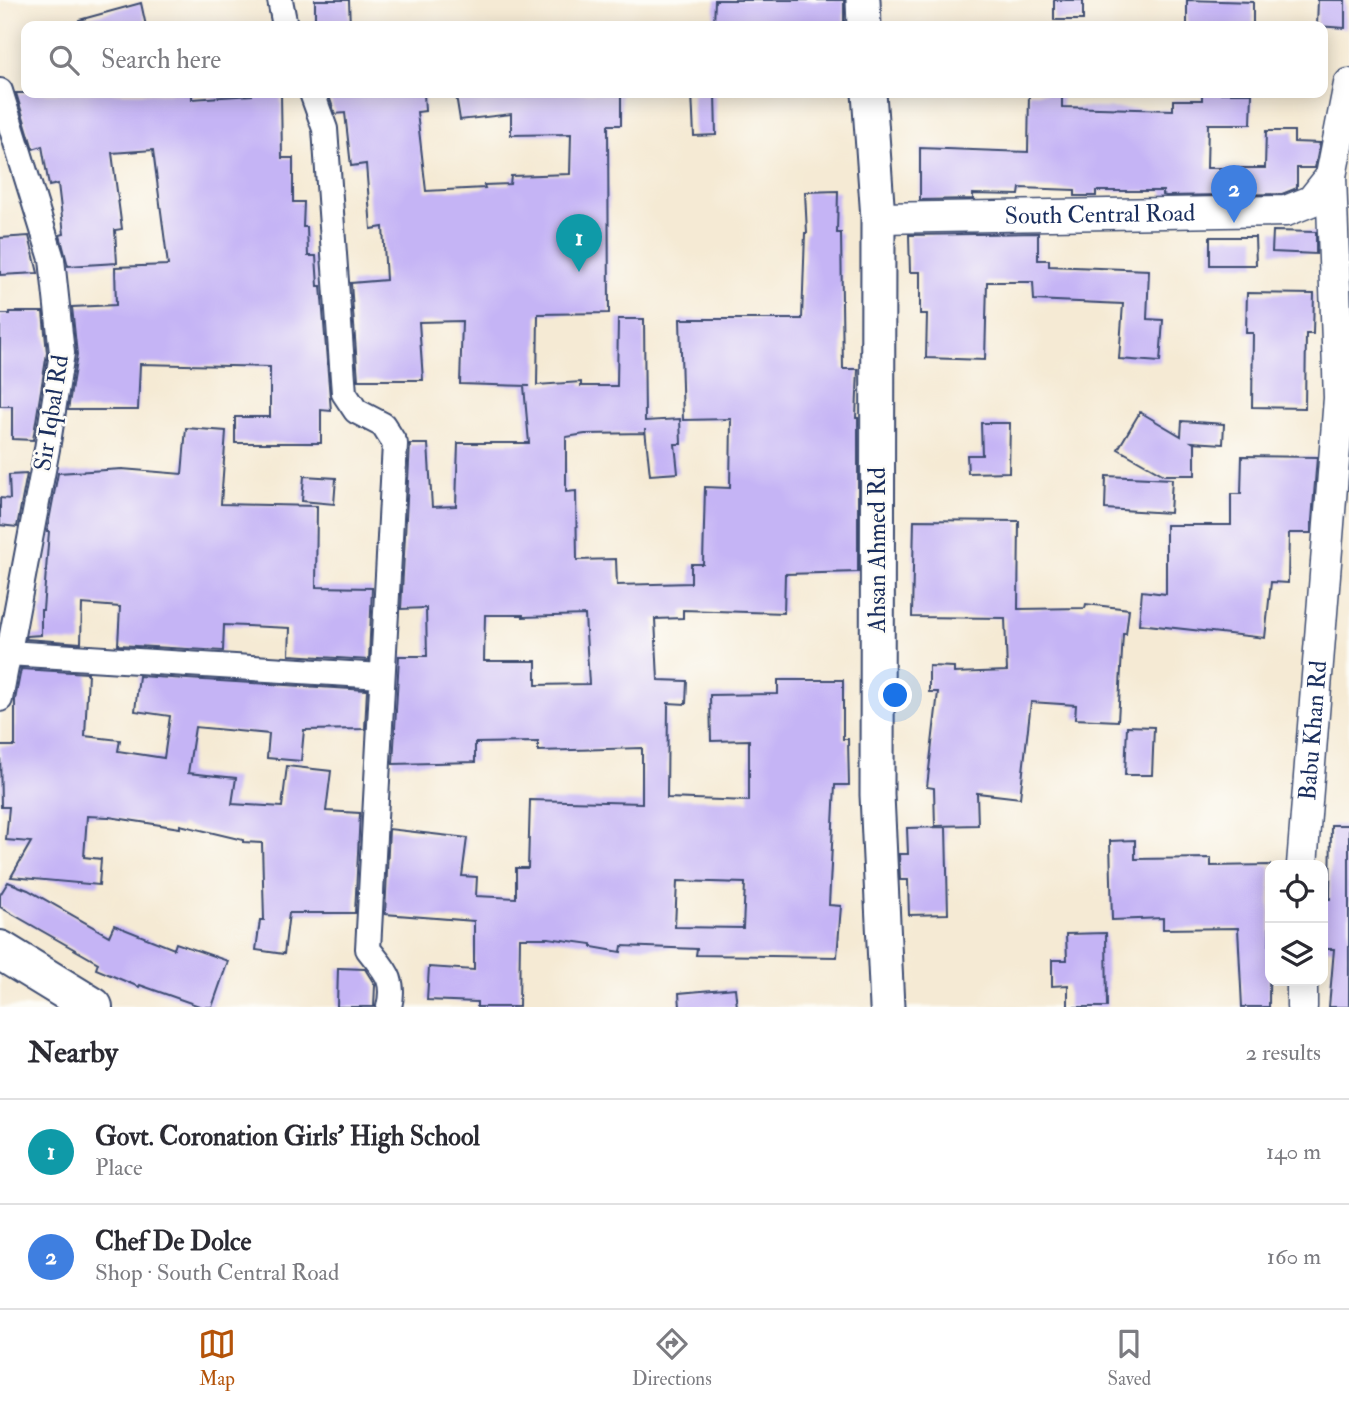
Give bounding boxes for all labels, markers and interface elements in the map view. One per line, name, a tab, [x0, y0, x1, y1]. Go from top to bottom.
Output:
search box	[21, 21, 1328, 98]
icon: search	[45, 41, 83, 79]
text: Search here	[101, 44, 221, 76]
pin: 2	[1211, 165, 1257, 223]
street label: South Central Road	[1004, 198, 1196, 232]
pin: 1	[556, 214, 602, 272]
street label: Sir Iqbal Rd	[27, 353, 76, 473]
street label: Ahsan Ahmed Rd	[862, 467, 893, 634]
street label: Babu Khan Rd	[1292, 659, 1334, 802]
your location	[878, 678, 912, 712]
map controls	[1265, 860, 1328, 986]
button: locate	[1265, 860, 1328, 923]
button: layers	[1265, 923, 1328, 986]
text: Nearby	[28, 1034, 118, 1071]
text: 2 results	[1246, 1038, 1321, 1067]
text: Govt. Coronation Girls' High School	[95, 1121, 480, 1153]
text: 1	[47, 1137, 55, 1166]
text: 140 m	[1266, 1137, 1321, 1166]
text: Place	[95, 1153, 143, 1182]
text: Chef De Dolce	[95, 1226, 251, 1258]
text: 2	[45, 1242, 57, 1271]
text: 160 m	[1267, 1242, 1321, 1271]
text: Shop · South Central Road	[95, 1258, 339, 1287]
tab: Map	[198, 1325, 236, 1391]
tab: Directions	[632, 1325, 712, 1391]
tab: Saved	[1108, 1325, 1151, 1391]

